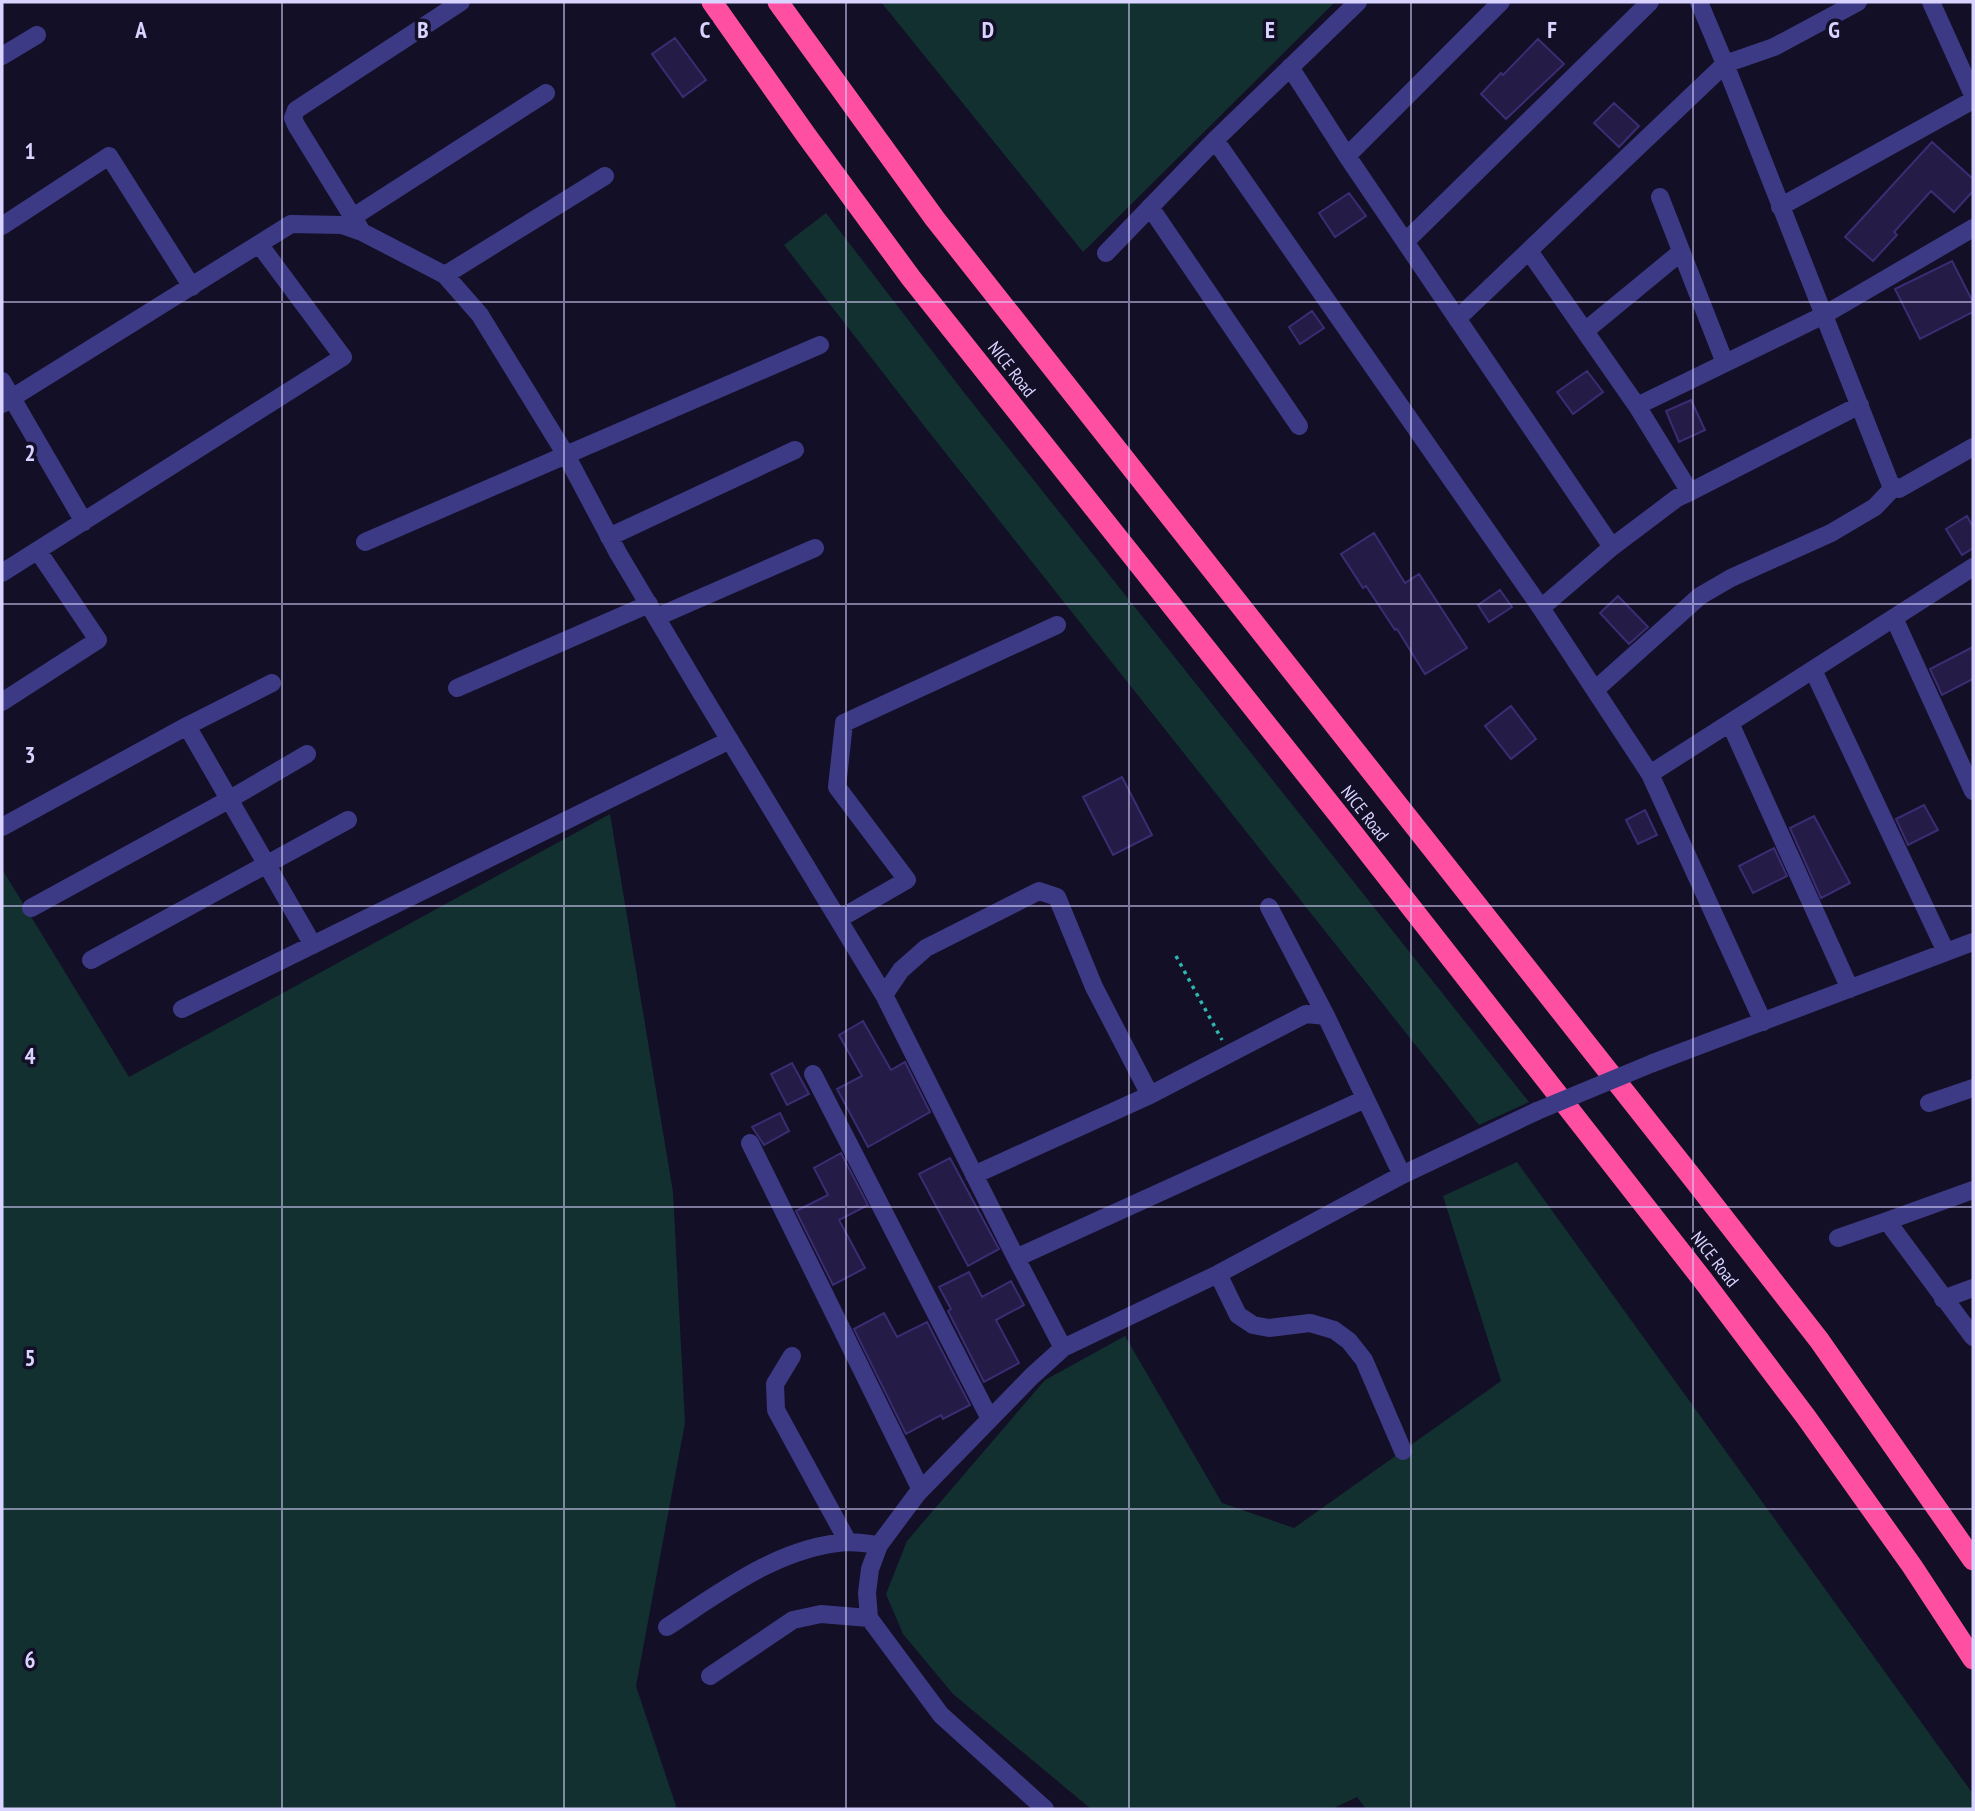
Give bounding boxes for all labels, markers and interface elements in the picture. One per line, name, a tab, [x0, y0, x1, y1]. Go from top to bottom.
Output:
text: A	[134, 15, 147, 44]
text: B	[417, 15, 429, 44]
text: C	[700, 15, 711, 44]
text: D	[982, 15, 994, 44]
text: E	[1265, 15, 1275, 44]
text: F	[1547, 15, 1557, 44]
text: G	[1828, 15, 1840, 44]
text: 1	[25, 136, 36, 165]
street label: NICE Road	[983, 337, 1041, 401]
text: 2	[25, 438, 36, 467]
text: 3	[25, 740, 36, 769]
street label: NICE Road	[1336, 781, 1394, 845]
text: 4	[25, 1041, 36, 1070]
street label: NICE Road	[1686, 1227, 1744, 1291]
text: 5	[25, 1343, 36, 1372]
text: 6	[25, 1645, 36, 1674]

